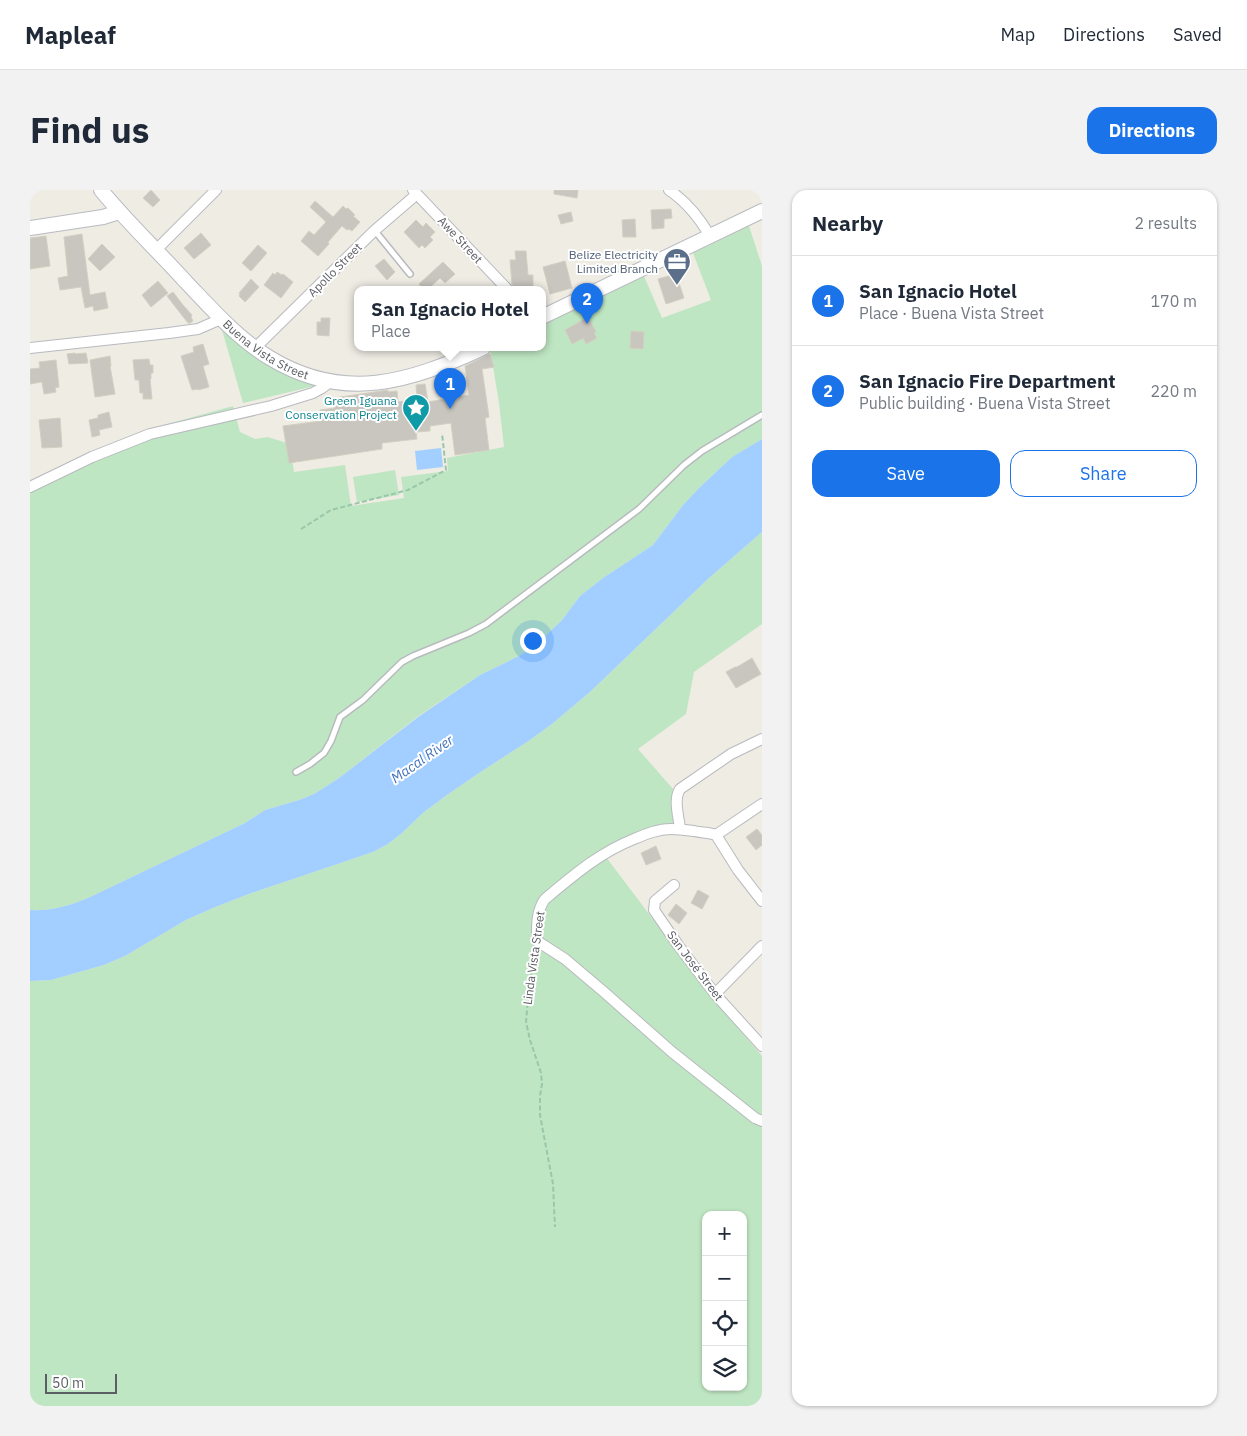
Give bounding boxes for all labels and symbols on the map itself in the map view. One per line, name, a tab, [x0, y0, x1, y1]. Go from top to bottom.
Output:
street label: Awe Street	[435, 213, 486, 266]
street label: Apollo Street	[304, 239, 365, 300]
place label: Belize Electricity Limited Branch	[569, 247, 658, 276]
office icon: Belize Electricity Limited Branch	[662, 247, 692, 286]
pin: 2	[571, 283, 603, 324]
street label: Buena Vista Street	[220, 316, 311, 382]
pin: 1	[434, 368, 466, 409]
place label: Green Iguana Conservation Project	[285, 393, 398, 422]
place icon: Green Iguana Conservation Project	[401, 393, 431, 432]
your location	[520, 628, 546, 654]
water label: Macal River	[387, 730, 458, 787]
street label: Linda Vista Street	[520, 910, 548, 1006]
street label: San José Street	[664, 928, 727, 1004]
scale bar	[45, 1371, 118, 1394]

